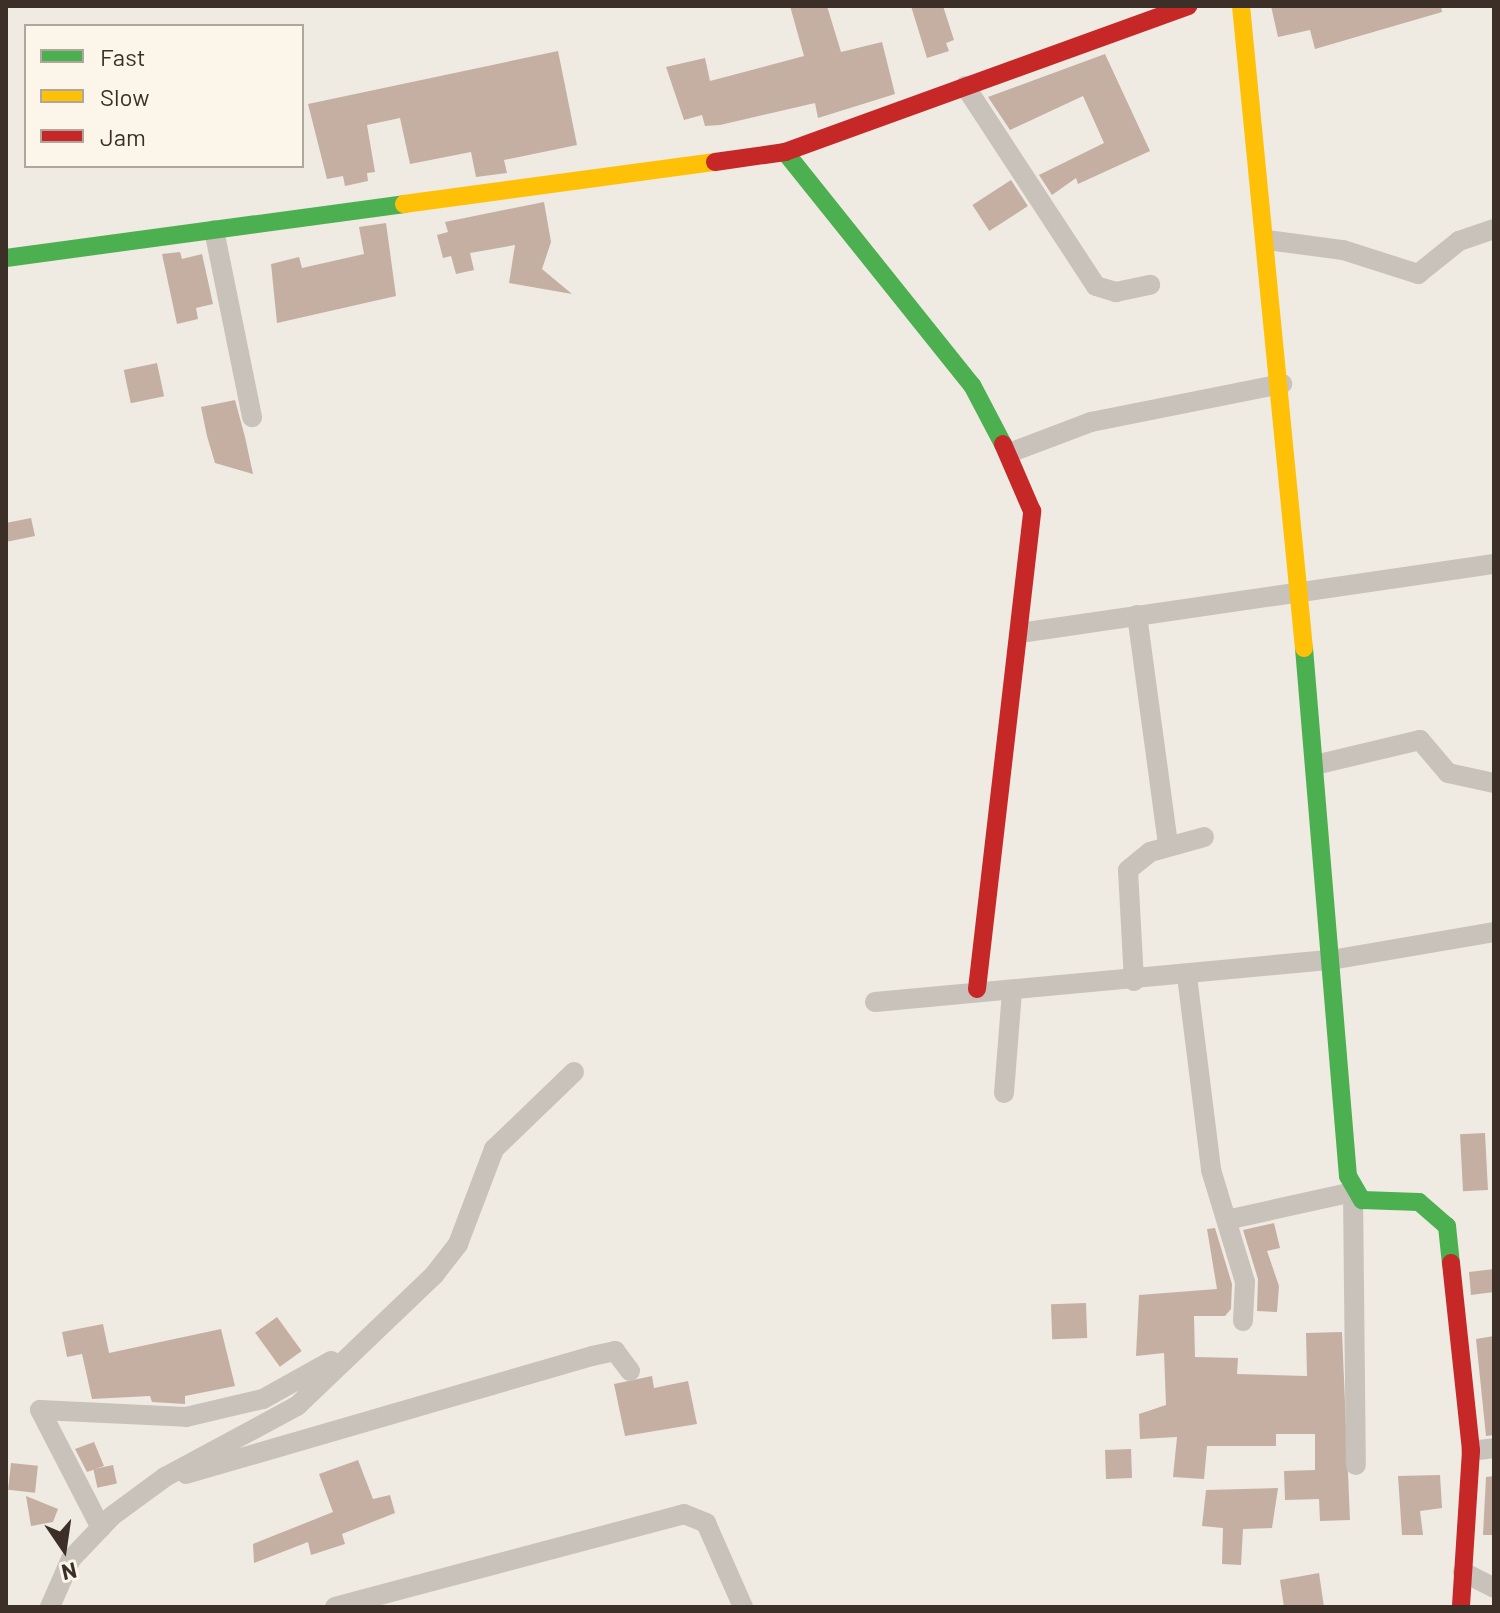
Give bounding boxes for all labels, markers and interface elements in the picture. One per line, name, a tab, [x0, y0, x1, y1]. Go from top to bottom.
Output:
legend	[24, 24, 304, 168]
text: Fast	[100, 42, 145, 71]
text: Slow	[100, 82, 149, 111]
text: Jam	[100, 122, 146, 151]
north arrow	[24, 1509, 104, 1589]
text: N	[59, 1558, 79, 1587]

